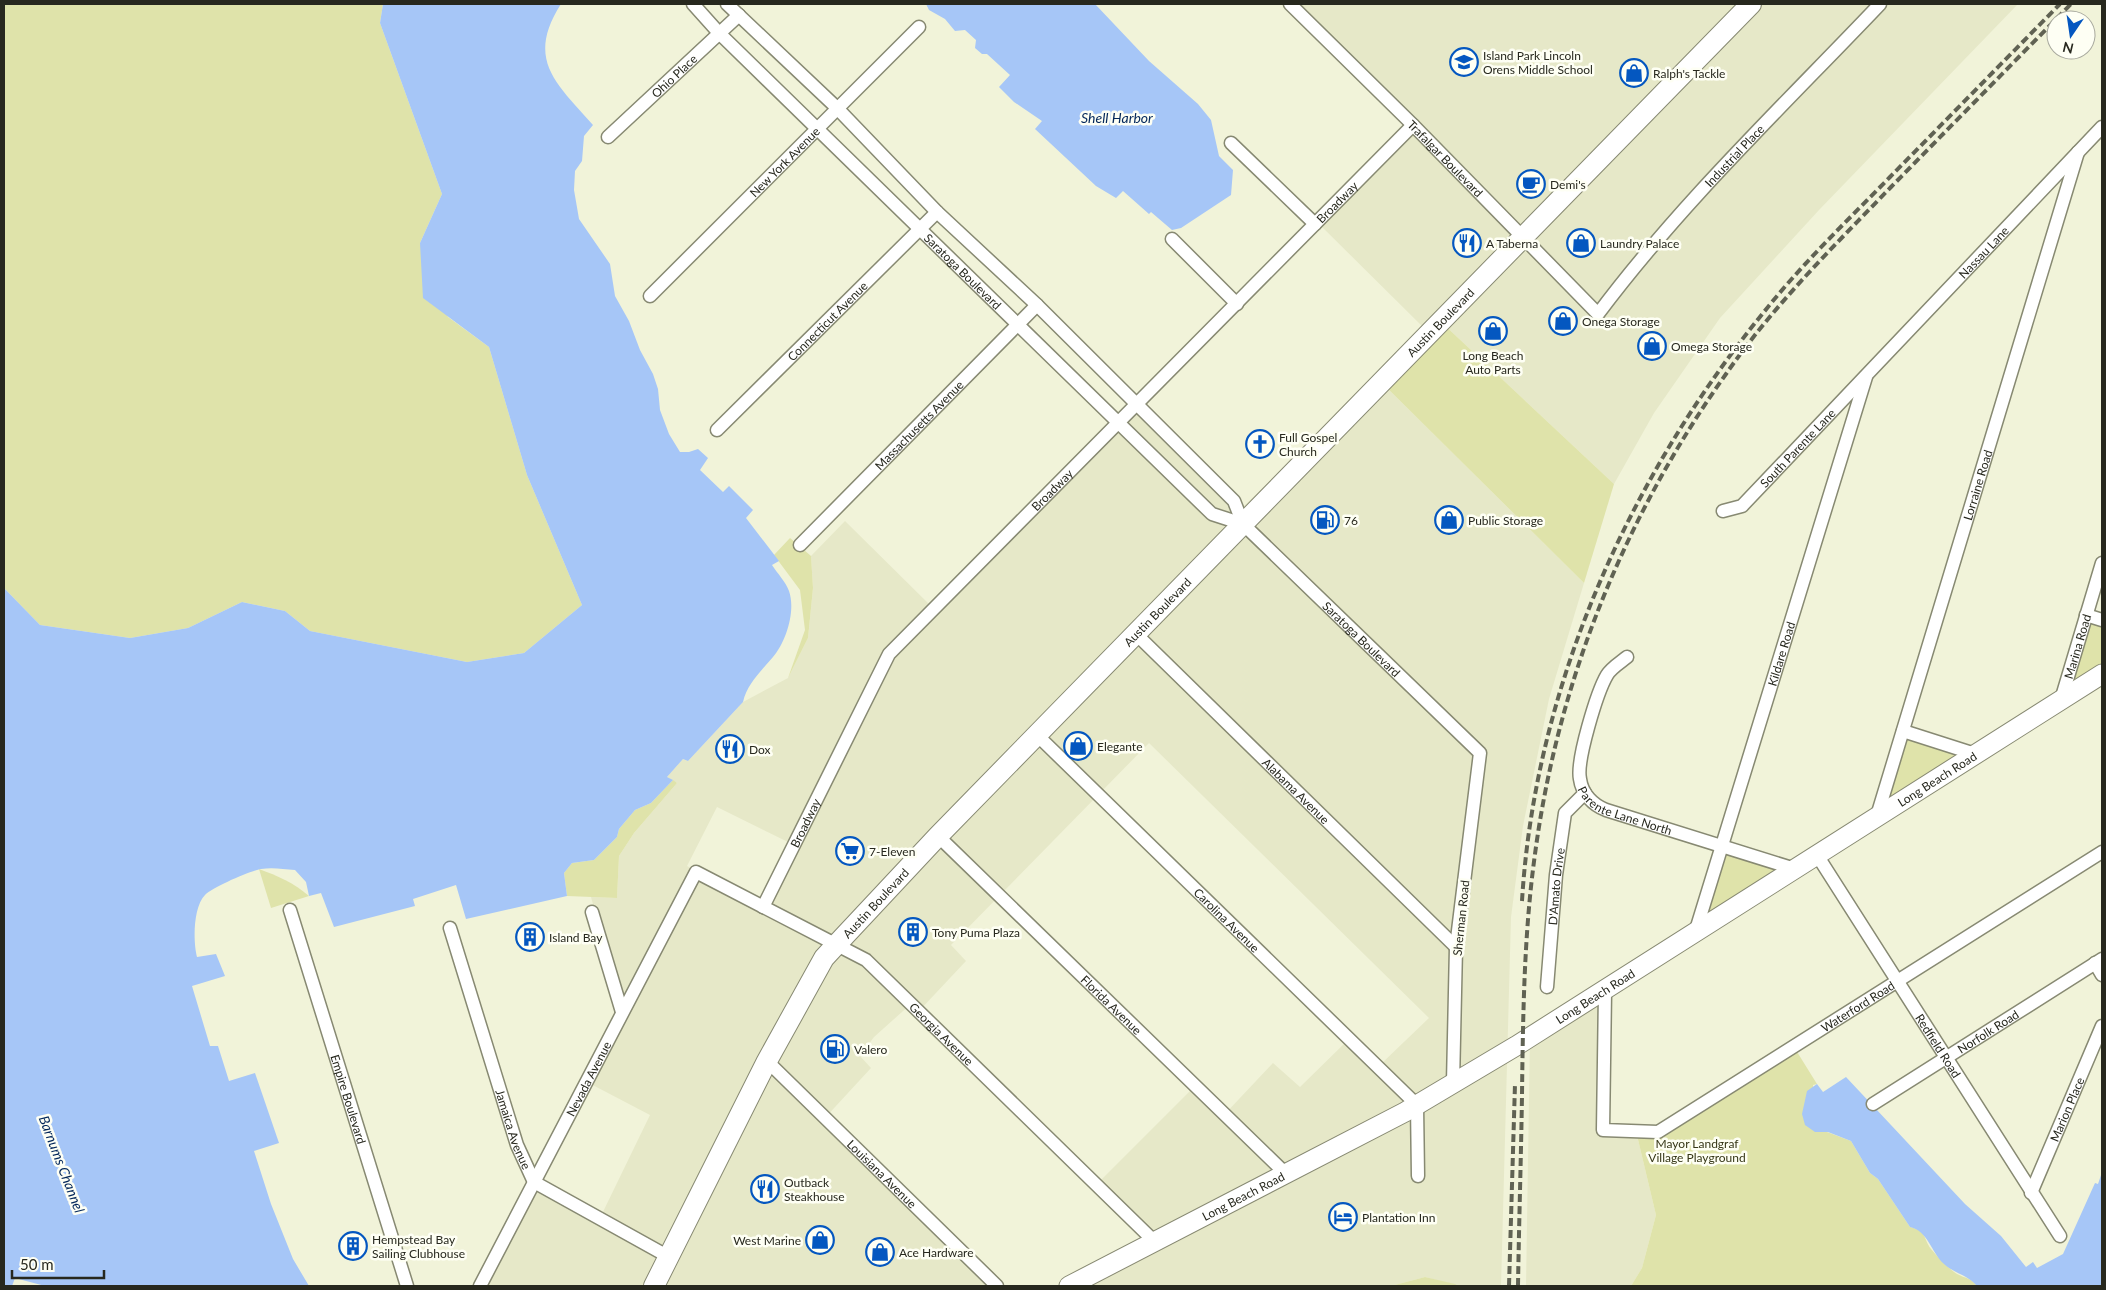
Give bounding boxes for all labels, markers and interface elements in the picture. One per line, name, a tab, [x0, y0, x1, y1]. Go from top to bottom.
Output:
north arrow	[2046, 10, 2096, 60]
text: N	[2061, 39, 2075, 58]
school or university icon: Island Park Lincoln Orens Middle School	[1449, 47, 1479, 77]
place label: Island Park Lincoln Orens Middle School	[1483, 48, 1593, 77]
street label: Ohio Place	[648, 51, 700, 101]
shop icon: Ralph's Tackle	[1619, 58, 1649, 88]
place label: Ralph's Tackle	[1653, 66, 1725, 81]
water label: Shell Harbor	[1081, 109, 1153, 126]
street label: Trafalgar Boulevard	[1405, 117, 1486, 200]
street label: Industrial Place	[1701, 121, 1767, 190]
street label: New York Avenue	[746, 123, 823, 200]
cafe icon: Demi's	[1516, 169, 1546, 199]
street label: Broadway	[1313, 177, 1361, 226]
place label: Demi's	[1550, 177, 1586, 192]
street label: Nassau Lane	[1955, 223, 2012, 281]
restaurant icon: A Taberna	[1452, 228, 1482, 258]
shop icon: Laundry Palace	[1566, 228, 1596, 258]
street label: Saratoga Boulevard	[921, 230, 1005, 312]
place label: A Taberna	[1486, 236, 1538, 251]
place label: Laundry Palace	[1600, 236, 1679, 251]
street label: Connecticut Avenue	[784, 278, 870, 364]
street label: Austin Boulevard	[1403, 285, 1477, 360]
shop icon: Onega Storage	[1548, 306, 1578, 336]
place label: Onega Storage	[1582, 314, 1660, 329]
shop icon: Long Beach Auto Parts	[1478, 316, 1508, 346]
shop icon: Omega Storage	[1637, 331, 1667, 361]
place label: Omega Storage	[1671, 339, 1752, 354]
place label: Long Beach Auto Parts	[1463, 348, 1523, 377]
street label: Massachusetts Avenue	[871, 377, 966, 473]
street label: South Parente Lane	[1756, 405, 1838, 490]
church icon: Full Gospel Church	[1245, 429, 1275, 459]
place label: Full Gospel Church	[1279, 430, 1337, 459]
street label: Lorraine Road	[1960, 448, 1995, 522]
street label: Broadway	[1028, 465, 1076, 514]
fuel station icon: 76	[1310, 505, 1340, 535]
shop icon: Public Storage	[1434, 505, 1464, 535]
place label: 76	[1344, 513, 1358, 528]
place label: Public Storage	[1468, 513, 1543, 528]
street label: Austin Boulevard	[1120, 574, 1194, 649]
street label: Saratoga Boulevard	[1320, 598, 1404, 680]
street label: Marina Road	[2060, 612, 2094, 680]
street label: Kildare Road	[1764, 620, 1798, 688]
shop icon: Elegante	[1063, 731, 1093, 761]
restaurant icon: Dox	[715, 734, 745, 764]
place label: Elegante	[1097, 739, 1142, 754]
place label: Dox	[749, 742, 771, 757]
street label: Long Beach Road	[1895, 748, 1979, 809]
street label: Alabama Avenue	[1259, 755, 1333, 827]
street label: Parente Lane North	[1575, 784, 1674, 838]
street label: Broadway	[786, 795, 824, 850]
supermarket icon: 7-Eleven	[835, 836, 865, 866]
place label: 7-Eleven	[869, 844, 915, 859]
street label: D'Amato Drive	[1545, 847, 1567, 926]
street label: Austin Boulevard	[839, 865, 912, 941]
street label: Sherman Road	[1450, 879, 1472, 957]
street label: Carolina Avenue	[1191, 885, 1263, 955]
building icon: Tony Puma Plaza	[898, 917, 928, 947]
building icon: Island Bay	[515, 922, 545, 952]
place label: Tony Puma Plaza	[932, 925, 1020, 940]
place label: Island Bay	[549, 930, 603, 945]
street label: Long Beach Road	[1553, 965, 1637, 1027]
street label: Florida Avenue	[1078, 972, 1145, 1037]
street label: Waterford Road	[1818, 977, 1897, 1035]
street label: Georgia Avenue	[906, 999, 977, 1068]
street label: Norfolk Road	[1954, 1006, 2021, 1056]
street label: Redfield Road	[1913, 1011, 1964, 1080]
fuel station icon: Valero	[820, 1034, 850, 1064]
street label: Nevada Avenue	[563, 1039, 614, 1119]
place label: Valero	[854, 1042, 887, 1057]
street label: Empire Boulevard	[328, 1052, 370, 1146]
street label: Marion Place	[2046, 1075, 2087, 1144]
street label: Jamaica Avenue	[493, 1087, 535, 1172]
water label: Barnums Channel	[36, 1113, 88, 1215]
street label: Louisiana Avenue	[844, 1136, 920, 1211]
park label: Mayor Landgraf Village Playground	[1648, 1136, 1746, 1165]
street label: Long Beach Road	[1199, 1168, 1287, 1223]
restaurant icon: Outback Steakhouse	[750, 1174, 780, 1204]
place label: Outback Steakhouse	[784, 1175, 845, 1204]
hotel icon: Plantation Inn	[1328, 1202, 1358, 1232]
place label: Plantation Inn	[1362, 1210, 1435, 1225]
shop icon: West Marine	[805, 1225, 835, 1255]
building icon: Hempstead Bay Sailing Clubhouse	[338, 1231, 368, 1261]
place label: Hempstead Bay Sailing Clubhouse	[372, 1232, 465, 1261]
place label: West Marine	[733, 1233, 801, 1248]
shop icon: Ace Hardware	[865, 1237, 895, 1267]
place label: Ace Hardware	[899, 1245, 974, 1260]
scale bar	[12, 1248, 105, 1280]
text: 50 m	[20, 1255, 54, 1273]

